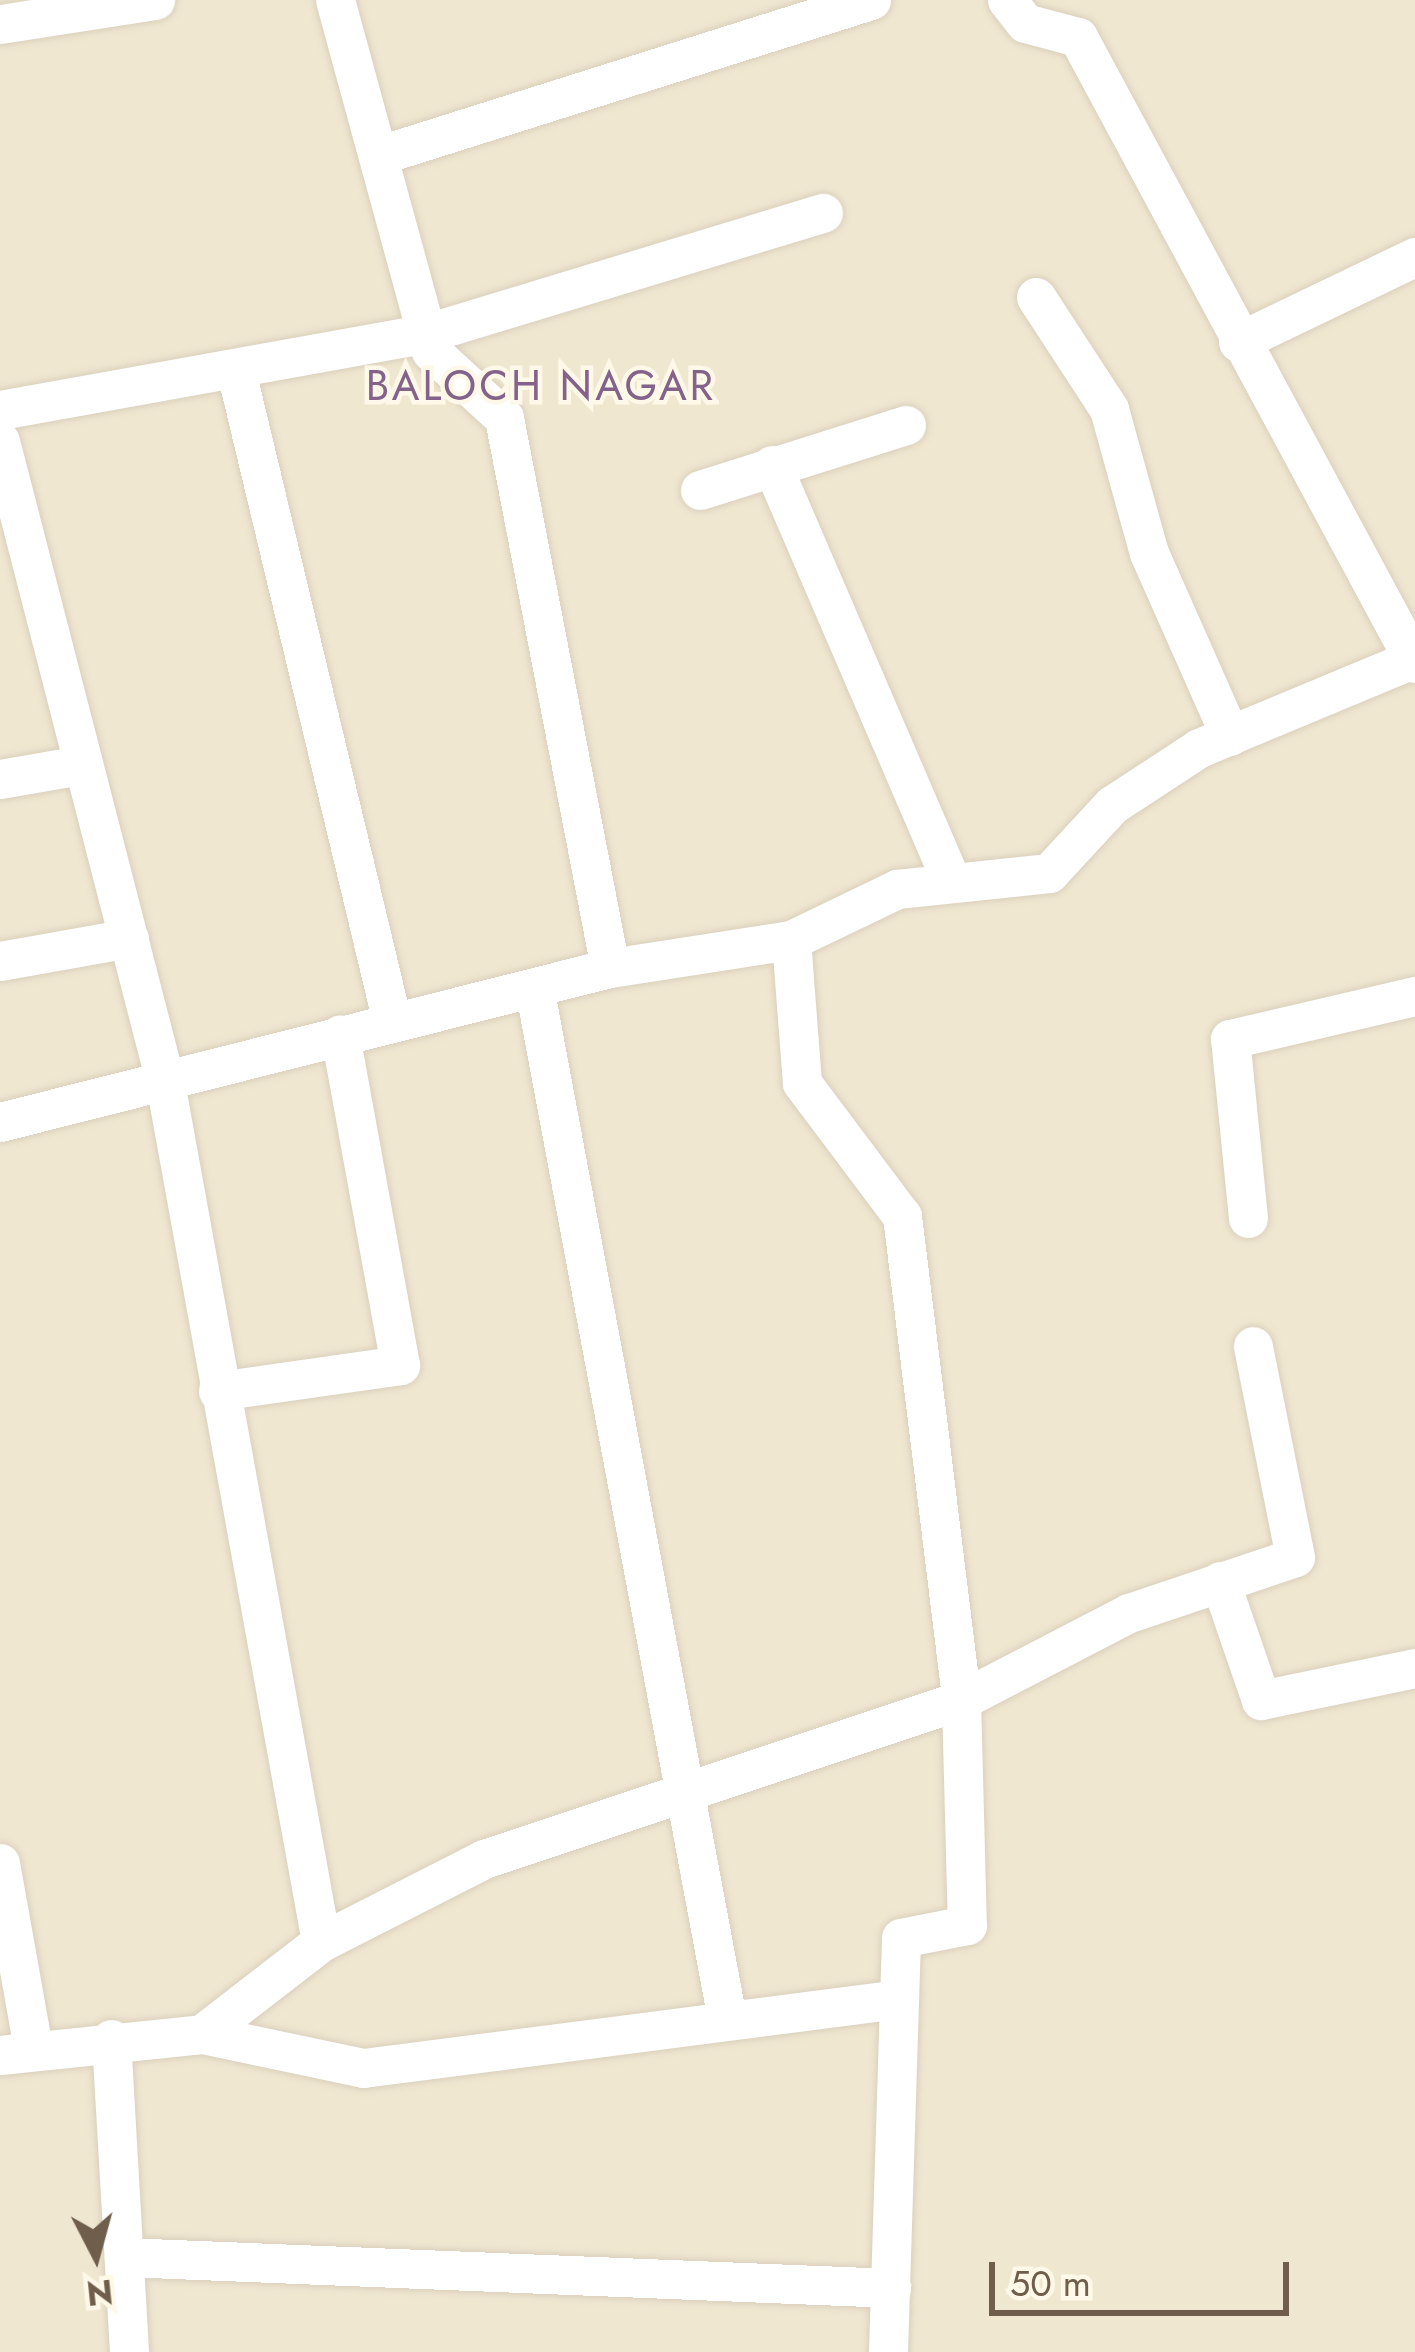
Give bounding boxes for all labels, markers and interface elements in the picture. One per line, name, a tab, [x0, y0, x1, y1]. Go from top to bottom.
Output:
district label: BALOCH NAGAR	[366, 361, 716, 411]
north arrow	[36, 2196, 156, 2316]
scale bar	[995, 2238, 1295, 2312]
text: 50 m	[1010, 2257, 1091, 2309]
text: N	[84, 2268, 115, 2317]

